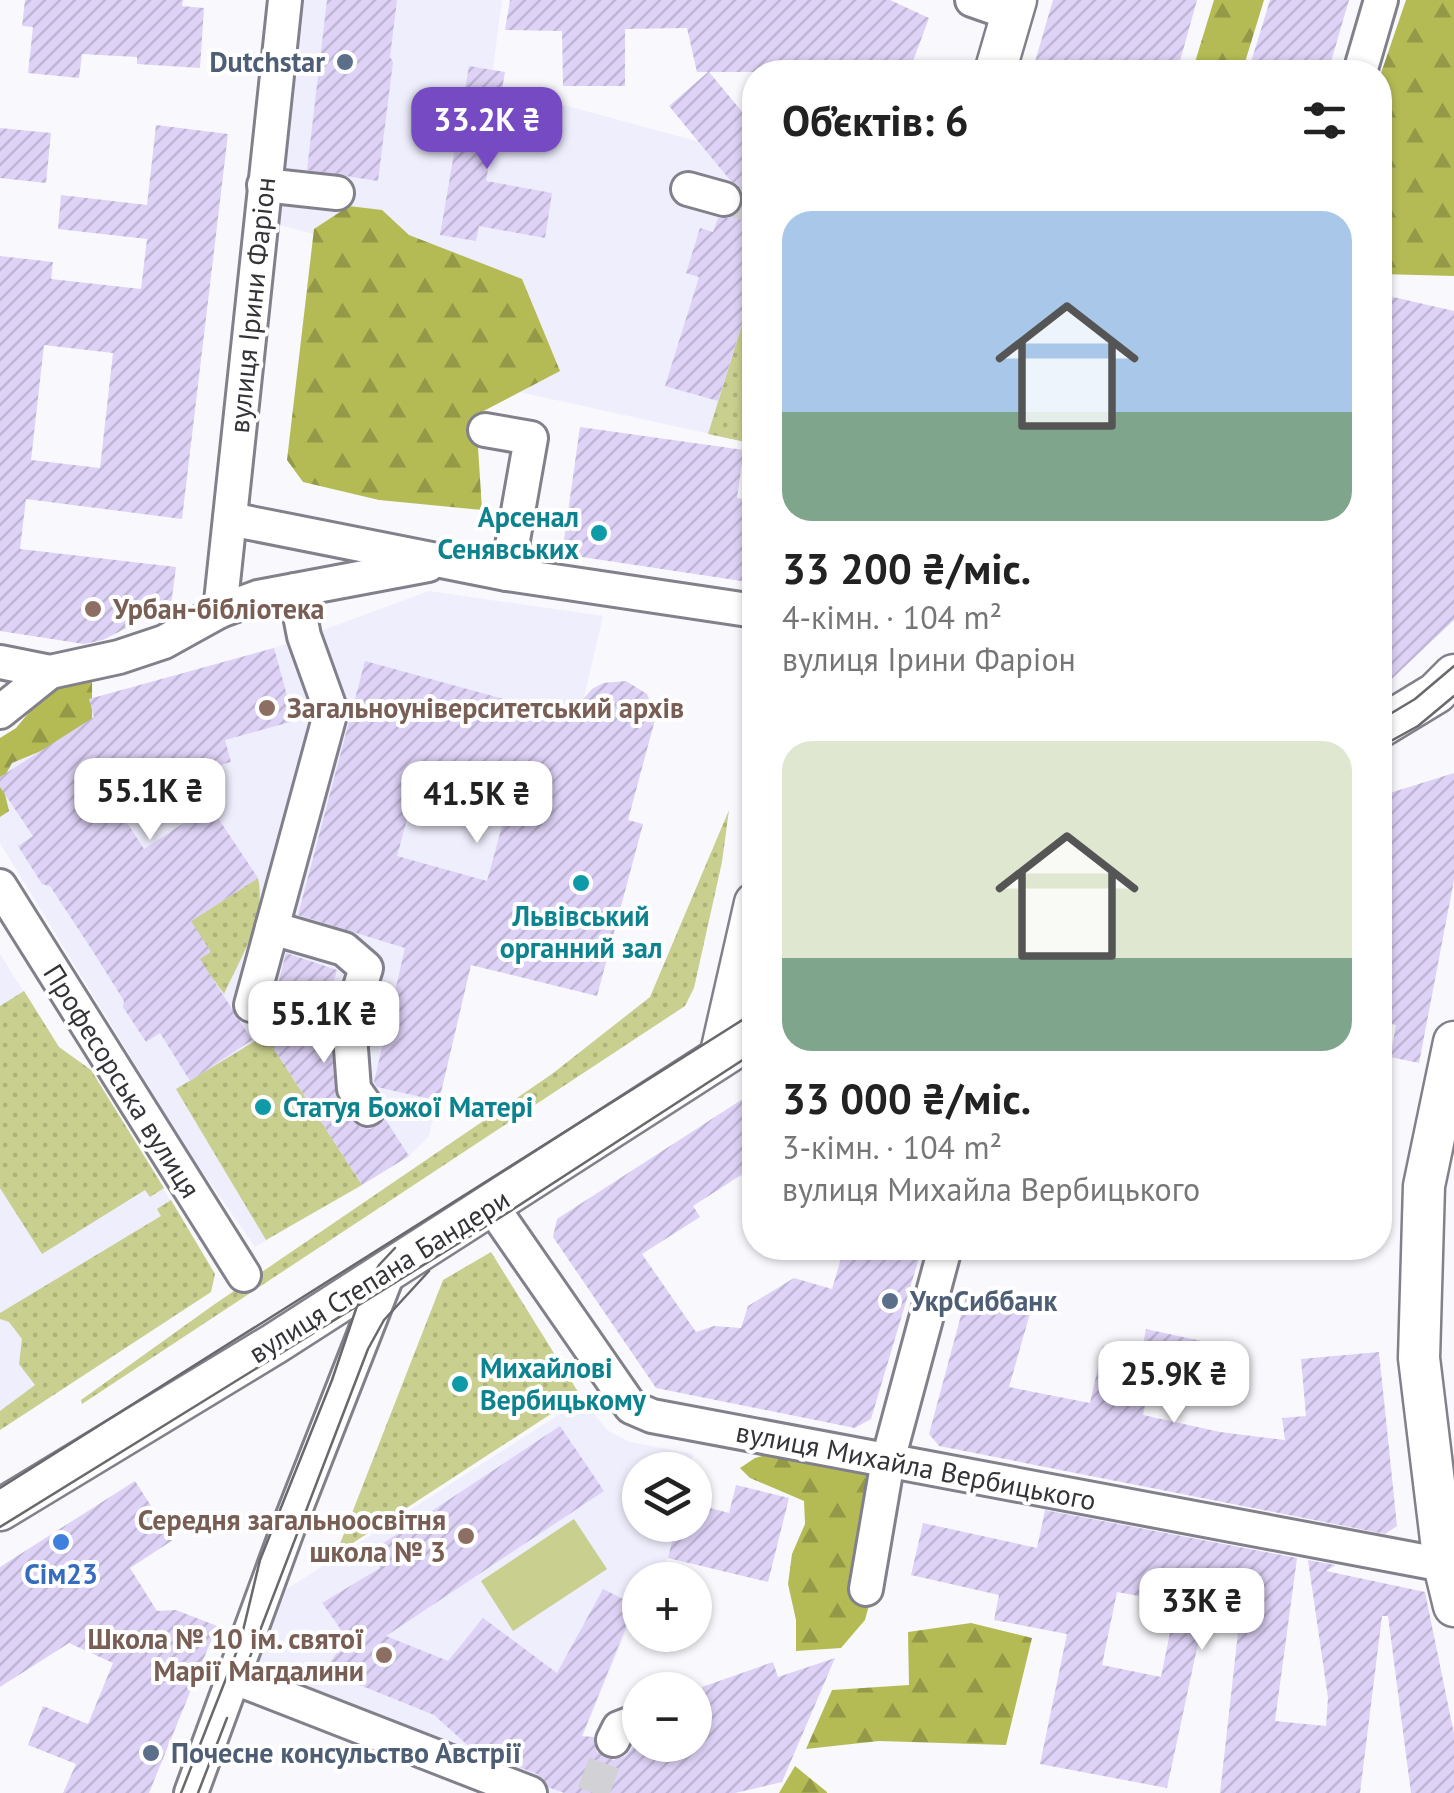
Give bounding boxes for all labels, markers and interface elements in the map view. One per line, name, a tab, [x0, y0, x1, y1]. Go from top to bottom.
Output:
place label: Dutchstar	[209, 43, 325, 80]
marker: Dutchstar	[334, 51, 356, 73]
pin: 33.2K ₴	[395, 87, 579, 172]
text: Об’єктів: 6	[782, 93, 969, 148]
icon: filters	[1297, 93, 1352, 148]
text: 33.2K ₴	[433, 98, 541, 140]
street label: вулиця Ірини Фаріон	[220, 175, 283, 435]
icon: home	[977, 276, 1157, 456]
place label: Арсенал Сенявських	[437, 498, 579, 567]
marker: Арсенал Сенявських	[588, 522, 610, 544]
text: 33 200 ₴/міс.	[782, 541, 1031, 596]
place label: Урбан-бібліотека	[112, 590, 325, 627]
text: 4-кімн. · 104 m²	[782, 596, 1002, 638]
marker: Урбан-бібліотека	[82, 598, 104, 620]
text: вулиця Ірини Фаріон	[782, 638, 1076, 680]
place label: Загальноуніверситетський архів	[287, 689, 684, 726]
marker: Загальноуніверситетський архів	[256, 697, 278, 719]
pin: 55.1K ₴	[58, 758, 242, 843]
pin: 41.5K ₴	[385, 761, 569, 846]
text: 55.1K ₴	[96, 769, 204, 811]
text: 41.5K ₴	[423, 772, 531, 814]
icon: home	[977, 806, 1157, 986]
marker: Львівський органний зал	[570, 872, 592, 894]
place label: Львівський органний зал	[500, 897, 662, 966]
street label: Професорська вулиця	[36, 957, 209, 1204]
pin: 55.1K ₴	[232, 981, 416, 1066]
text: 55.1K ₴	[270, 992, 378, 1034]
text: 33 000 ₴/міс.	[782, 1071, 1031, 1126]
place label: Статуя Божої Матері	[283, 1088, 533, 1125]
marker: Статуя Божої Матері	[252, 1096, 274, 1118]
text: 3-кімн. · 104 m²	[782, 1126, 1002, 1168]
text: вулиця Михайла Вербицького	[782, 1168, 1200, 1210]
street label: вулиця Степана Бандери	[241, 1180, 516, 1371]
place label: УкрСиббанк	[909, 1282, 1057, 1319]
marker: УкрСиббанк	[879, 1290, 901, 1312]
pin: 25.9K ₴	[1082, 1341, 1266, 1426]
place label: Михайлові Вербицькому	[480, 1349, 647, 1418]
text: 25.9K ₴	[1120, 1352, 1228, 1394]
marker: Михайлові Вербицькому	[449, 1373, 471, 1395]
street label: вулиця Михайла Вербицького	[733, 1412, 1099, 1519]
map controls	[622, 1452, 712, 1762]
button: layers	[622, 1452, 712, 1542]
place label: Середня загальноосвітня школа № 3	[138, 1501, 446, 1570]
marker: Середня загальноосвітня школа № 3	[455, 1525, 477, 1547]
marker: Сім23	[50, 1531, 72, 1553]
place label: Сім23	[24, 1555, 98, 1592]
button: +	[622, 1562, 712, 1652]
pin: 33K ₴	[1132, 1568, 1272, 1653]
text: 33K ₴	[1161, 1579, 1243, 1621]
place label: Школа № 10 ім. святої Марії Магдалини	[87, 1620, 364, 1689]
marker: Школа № 10 ім. святої Марії Магдалини	[373, 1644, 395, 1666]
button: −	[622, 1672, 712, 1762]
place label: Почесне консульство Австрії	[171, 1734, 521, 1771]
marker: Почесне консульство Австрії	[140, 1742, 162, 1764]

